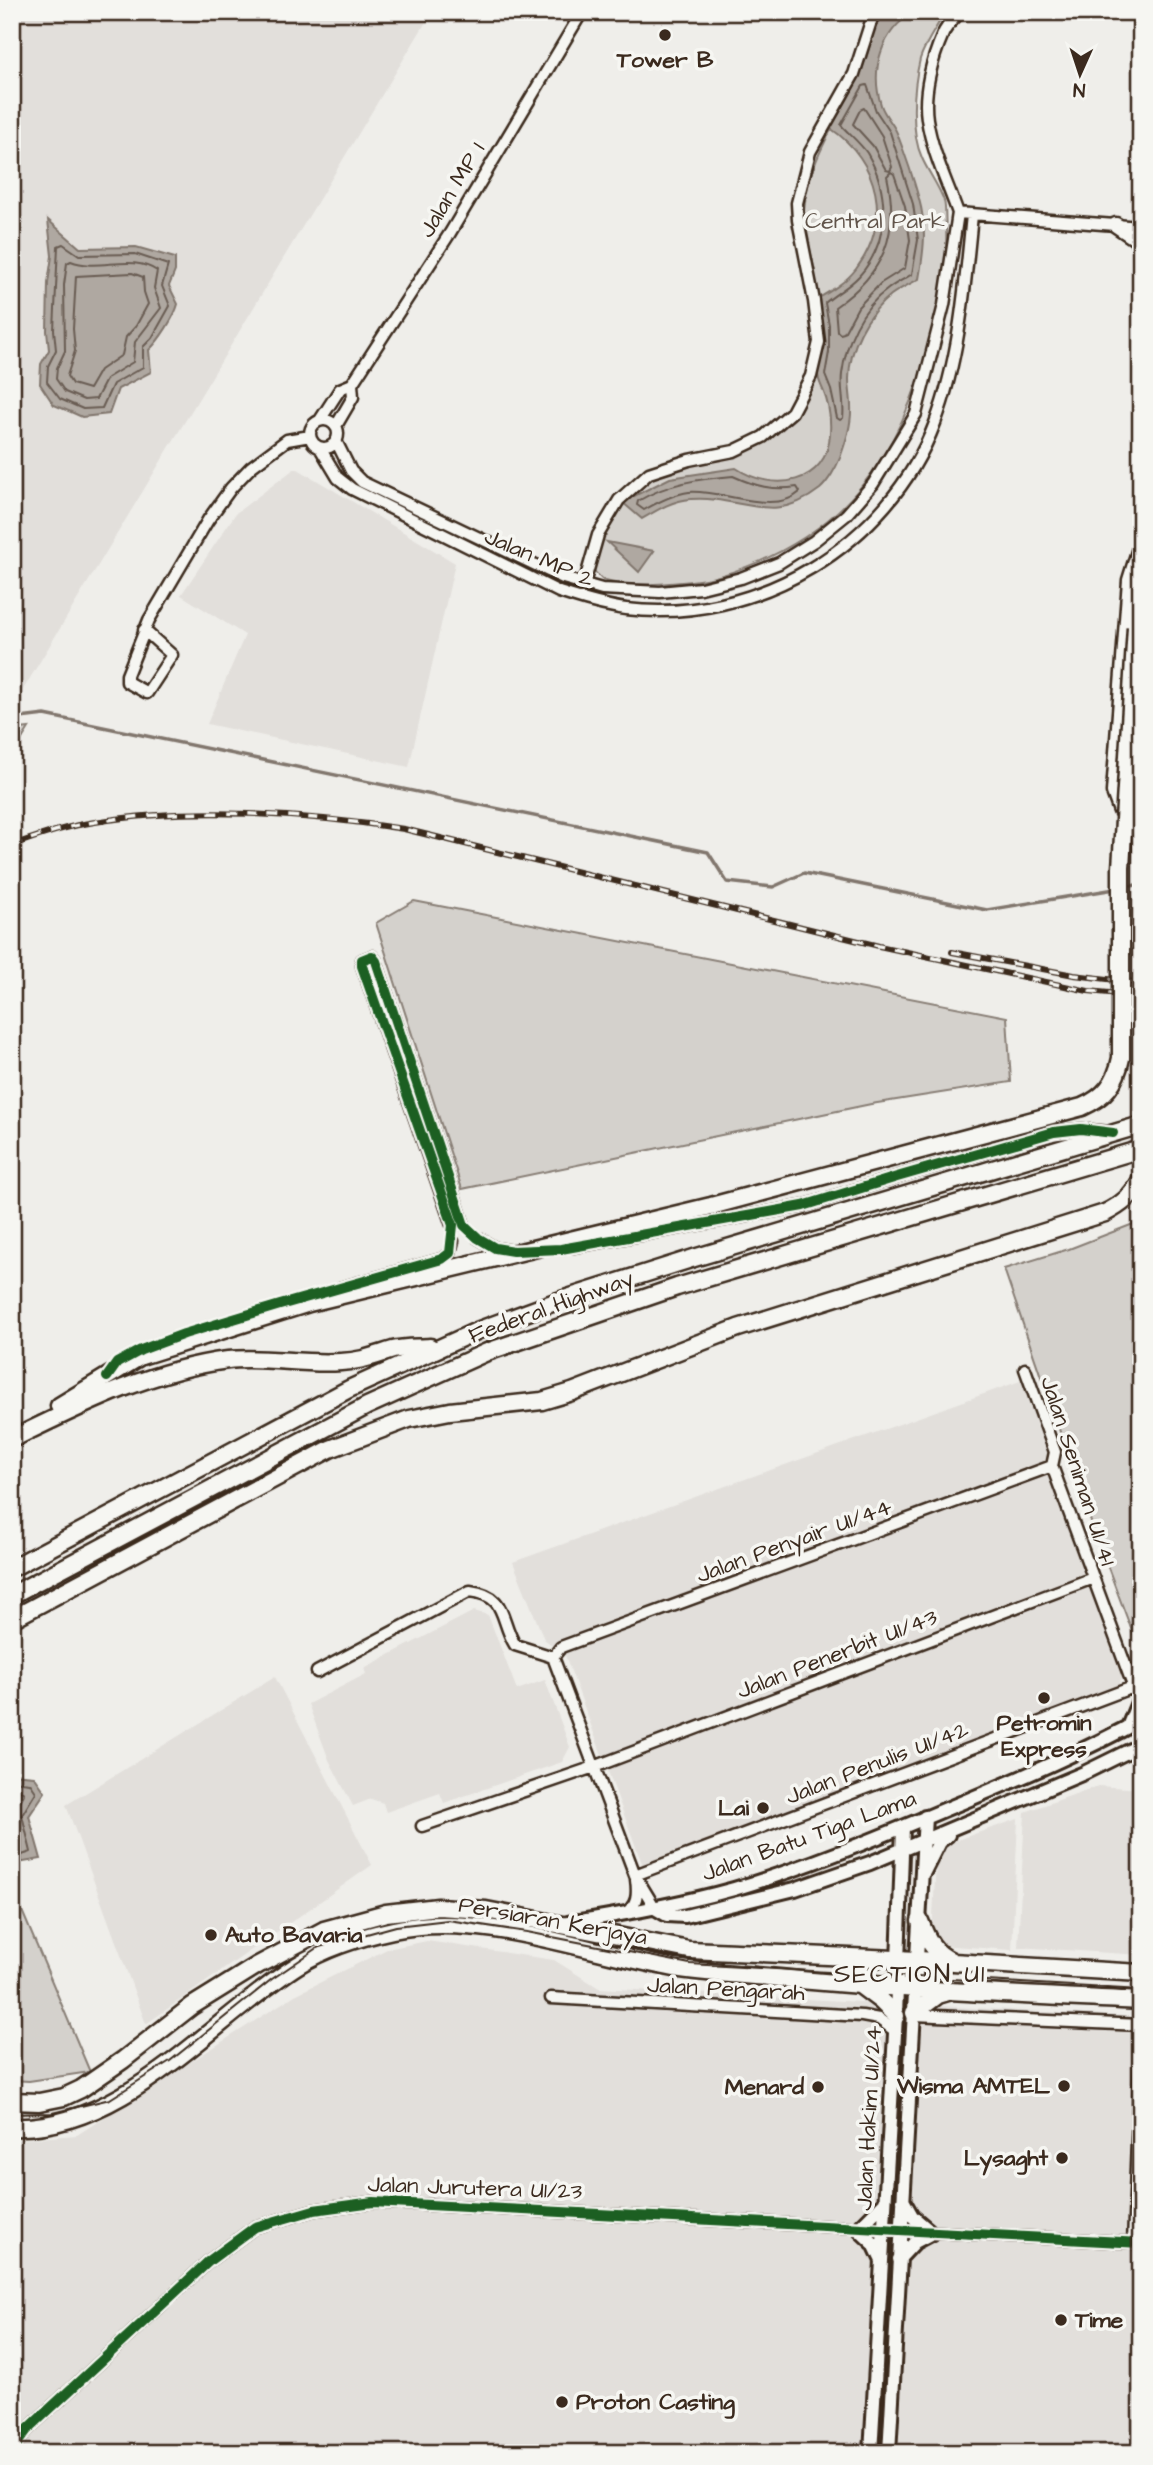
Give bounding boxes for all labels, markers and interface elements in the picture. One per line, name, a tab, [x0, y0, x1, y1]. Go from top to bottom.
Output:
marker: Tower B	[657, 27, 673, 43]
north arrow	[1044, 38, 1114, 108]
place label: Tower B	[616, 44, 714, 76]
text: N	[1072, 76, 1086, 103]
street label: Jalan MP 1	[411, 136, 493, 244]
park label: Central Park	[805, 205, 945, 237]
street label: Jalan MP 2	[479, 521, 599, 595]
street label: Federal Highway	[464, 1262, 639, 1353]
street label: Jalan Seniman U1/41	[1032, 1372, 1124, 1570]
street label: Jalan Penyair U1/44	[692, 1491, 897, 1592]
street label: Jalan Penerbit U1/43	[732, 1601, 942, 1707]
marker: Petromin Express	[1036, 1690, 1052, 1706]
place label: Petromin Express	[997, 1707, 1092, 1765]
street label: Jalan Penulis U1/42	[781, 1713, 973, 1813]
street label: Jalan Batu Tiga Lama	[697, 1782, 921, 1891]
place label: Lai	[718, 1792, 750, 1824]
marker: Lai	[755, 1800, 771, 1816]
street label: Persiaran Kerjaya	[456, 1889, 650, 1954]
place label: Auto Bavaria	[225, 1919, 363, 1951]
marker: Auto Bavaria	[203, 1927, 219, 1943]
district label: SECTION U1	[834, 1956, 986, 1992]
street label: Jalan Pengarah	[646, 1969, 806, 2010]
street label: Jalan Hakim U1/24	[848, 2024, 890, 2211]
place label: Wisma AMTEL	[896, 2070, 1050, 2102]
place label: Menard	[725, 2071, 804, 2103]
marker: Wisma AMTEL	[1056, 2078, 1072, 2094]
marker: Menard	[810, 2079, 826, 2095]
place label: Lysaght	[964, 2142, 1049, 2176]
marker: Lysaght	[1054, 2150, 1070, 2166]
street label: Jalan Jurutera U1/23	[367, 2168, 583, 2208]
place label: Time	[1074, 2304, 1124, 2336]
marker: Time	[1053, 2312, 1069, 2328]
place label: Proton Casting	[576, 2386, 735, 2419]
marker: Proton Casting	[554, 2394, 570, 2410]

